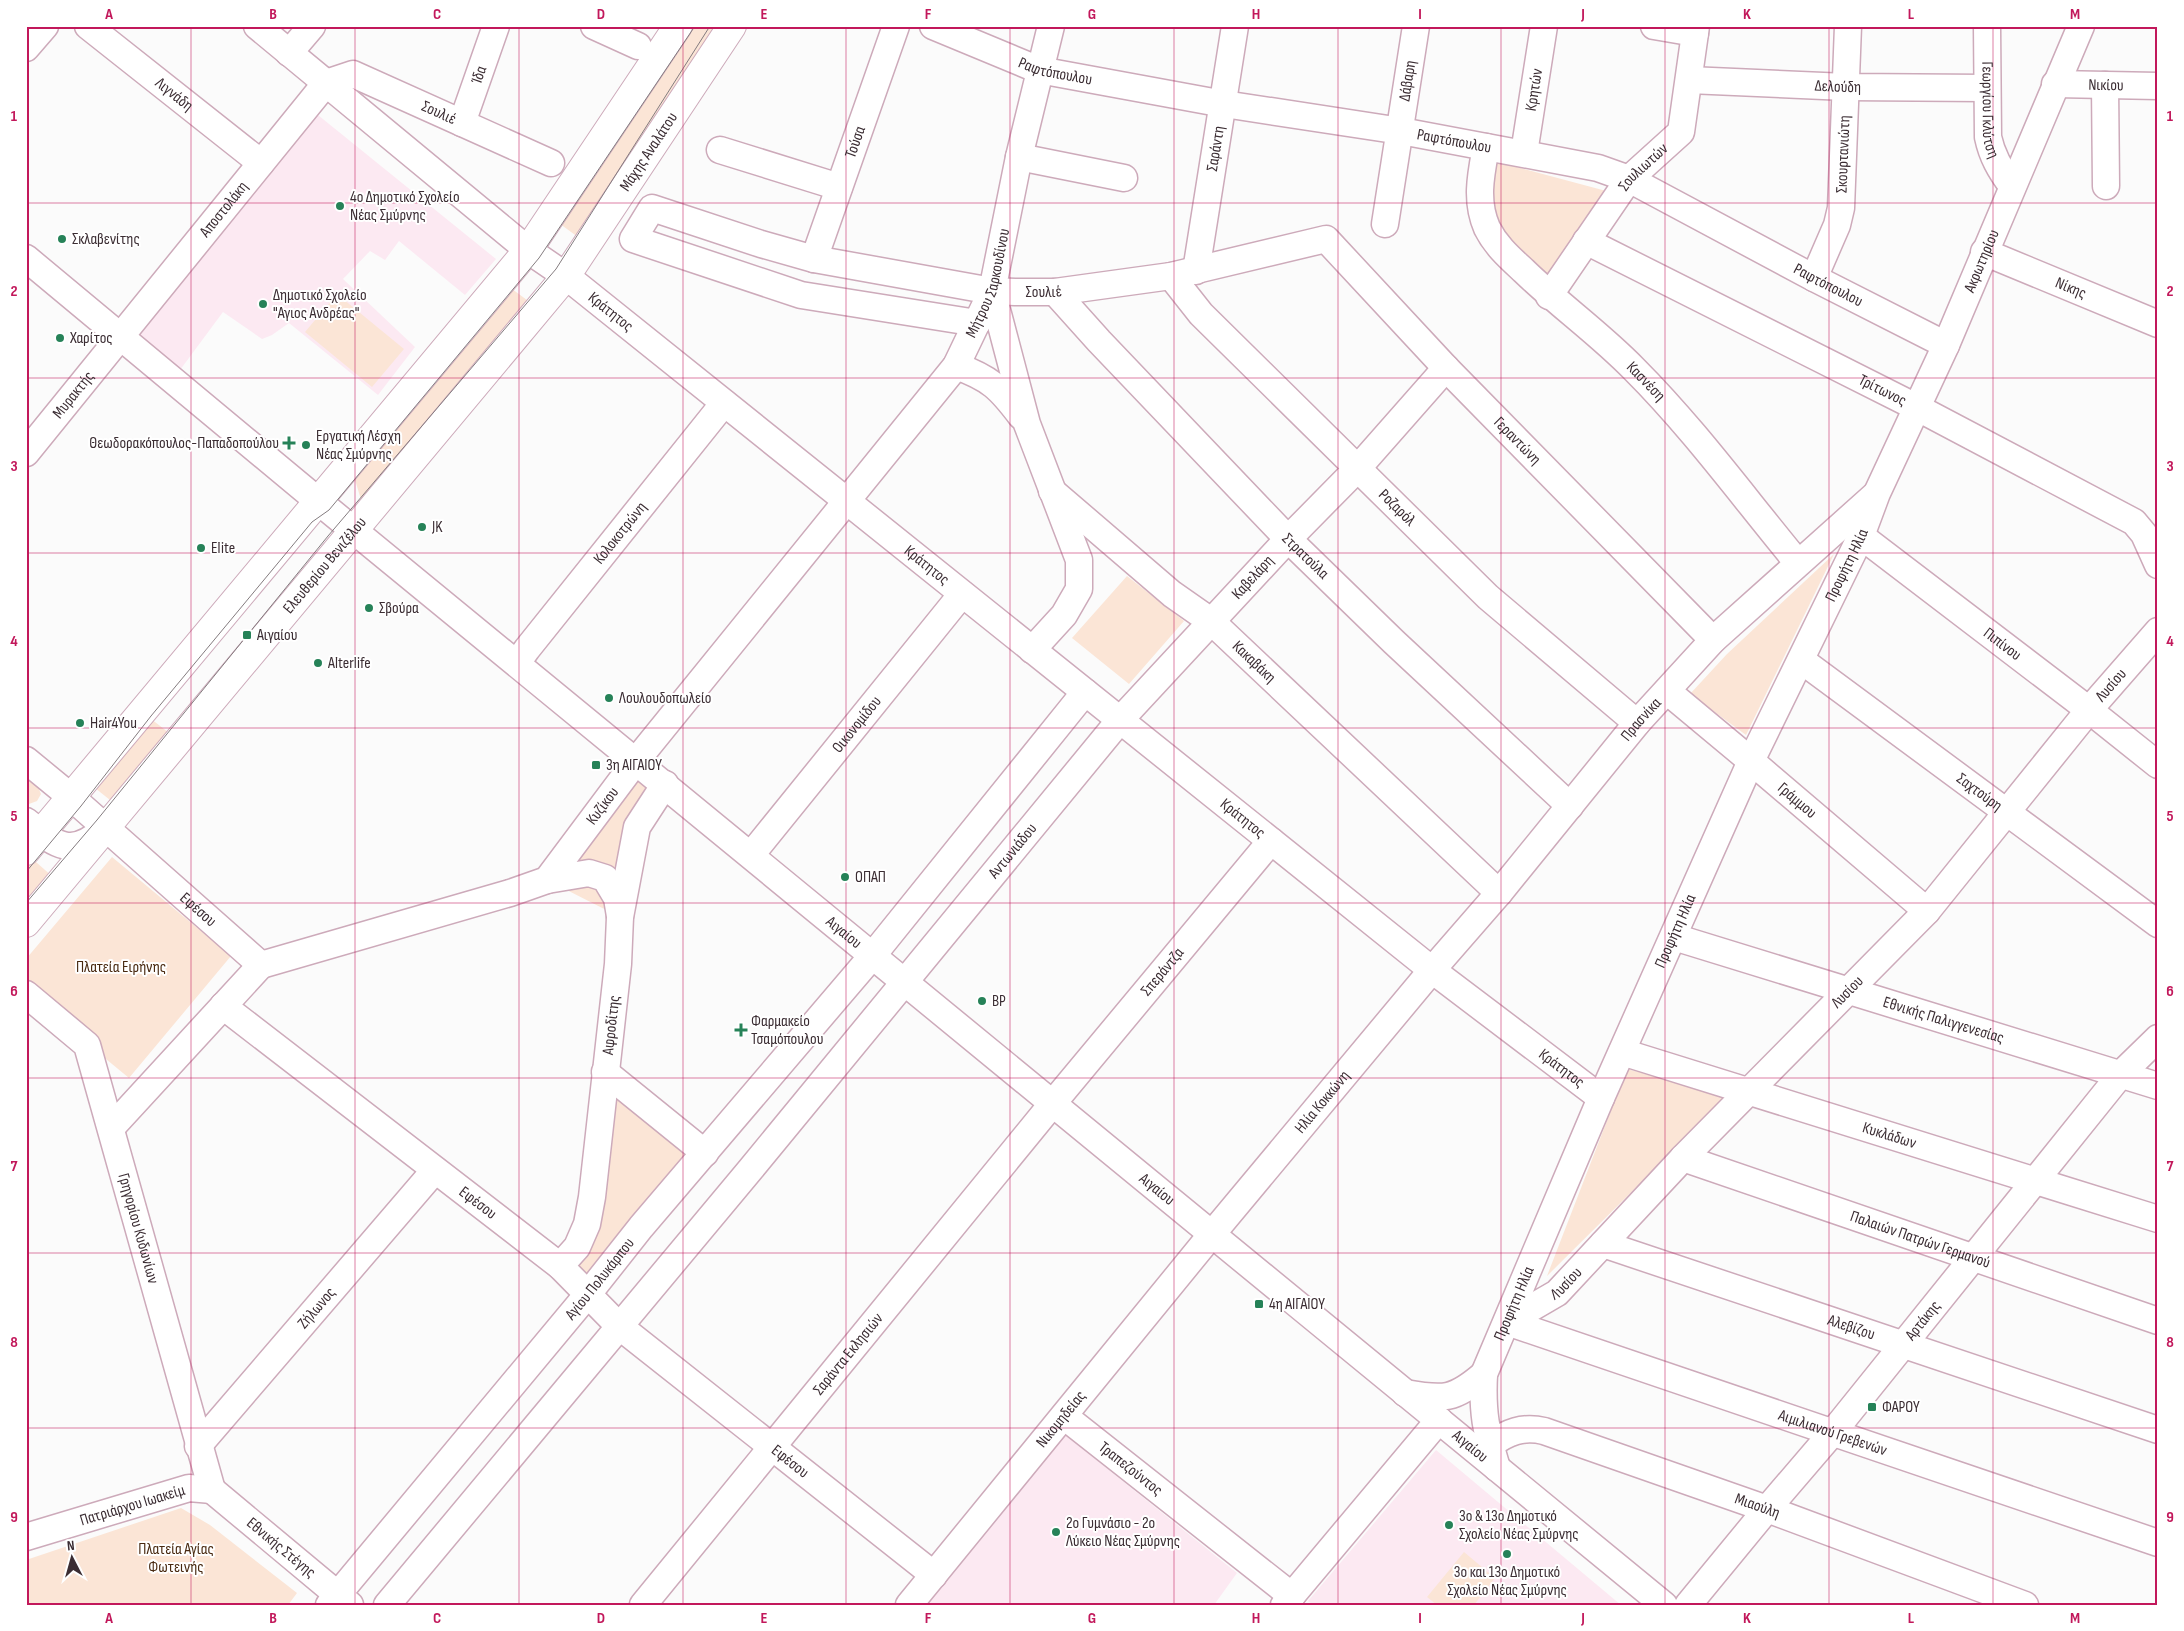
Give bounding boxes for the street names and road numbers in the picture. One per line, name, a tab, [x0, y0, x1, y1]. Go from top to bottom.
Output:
street label: Ραφτόπουλου	[1016, 53, 1094, 89]
street label: Δάβαρη	[1395, 59, 1420, 102]
street label: Γεωργίου Γκλύτση	[1978, 62, 2003, 161]
street label: Ίδα	[467, 63, 491, 87]
street label: Κρητών	[1521, 67, 1547, 112]
street label: Λιγνάδη	[151, 73, 197, 115]
street label: Νικίου	[2088, 75, 2124, 95]
street label: Δελούδη	[1814, 76, 1861, 97]
street label: Σουλιέ	[419, 97, 459, 129]
street label: Μάχης Αναλάτου	[616, 109, 682, 195]
street label: Σκουρτανιώτη	[1832, 115, 1854, 194]
street label: Τούσα	[841, 123, 870, 161]
street label: Σαράντη	[1203, 124, 1228, 173]
street label: Ραφτόπουλου	[1415, 125, 1493, 157]
street label: Σουλιωτών	[1614, 139, 1672, 195]
street label: Αποστολάκη	[195, 177, 252, 242]
street label: Μήτρου Σαρκουδίνου	[962, 227, 1014, 341]
street label: Ακρωτηρίου	[1959, 227, 2003, 296]
street label: Ραφτόπουλου	[1790, 259, 1866, 311]
street label: Νίκης	[2053, 273, 2089, 303]
street label: Σουλιέ	[1026, 282, 1063, 302]
street label: Κράτητος	[584, 288, 637, 336]
street label: Κασνέση	[1623, 358, 1669, 405]
street label: Μυρακτής	[48, 367, 98, 422]
street label: Τρίτωνος	[1856, 370, 1910, 410]
street label: Γεραντώνη	[1490, 413, 1545, 469]
street label: Ροζαρόλ	[1375, 485, 1420, 530]
street label: Κολοκοτρώνη	[589, 498, 651, 568]
street label: Ελευθερίου Βενιζέλου	[279, 513, 370, 617]
street label: Προφήτη Ηλία	[1821, 526, 1872, 605]
street label: Στρατούλα	[1278, 529, 1333, 583]
street label: Κράτητος	[900, 541, 953, 589]
street label: Καβελάρη	[1228, 551, 1277, 603]
street label: Πιπίνου	[1980, 623, 2025, 665]
street label: Κακαβάκη	[1228, 637, 1280, 687]
street label: Λυσίου	[2091, 665, 2130, 706]
street label: Οικονομίδου	[828, 692, 885, 757]
street label: Πρασνίκα	[1617, 693, 1665, 745]
street label: Σαχτούρη	[1953, 769, 2006, 815]
street label: Γράμμου	[1774, 778, 1821, 822]
street label: Κυζίκου	[582, 783, 623, 829]
street label: Κράτητος	[1216, 795, 1269, 842]
street label: Αντωνιάδου	[984, 819, 1041, 883]
street label: Εφέσου	[176, 888, 220, 931]
street label: Προφήτη Ηλία	[1651, 891, 1700, 971]
street label: Αιγαίου	[821, 911, 866, 953]
street label: Σπεράντζα	[1137, 943, 1188, 1000]
street label: Λυσίου	[1826, 972, 1867, 1013]
street label: Εθνικής Παλιγγενεσίας	[1881, 992, 2006, 1048]
street label: Αφροδίτης	[598, 994, 624, 1057]
street label: Κράτητος	[1535, 1045, 1588, 1092]
street label: Ηλία Κοκκώνη	[1291, 1067, 1354, 1137]
street label: Κυκλάδων	[1860, 1118, 1919, 1153]
street label: Αιγαίου	[1135, 1168, 1179, 1209]
street label: Γρηγορίου Κυδωνίων	[114, 1171, 163, 1286]
street label: Εφέσου	[455, 1182, 501, 1223]
street label: Παλαιών Πατρών Γερμανού	[1848, 1207, 1993, 1272]
street label: Αγίου Πολυκάρπου	[560, 1234, 638, 1324]
street label: Προφήτη Ηλία	[1490, 1263, 1538, 1343]
street label: Λυσίου	[1546, 1263, 1586, 1305]
street label: Ζήλωνος	[294, 1283, 340, 1333]
street label: Αρτάκης	[1901, 1297, 1944, 1345]
street label: Σαράντα Εκλησιών	[809, 1309, 887, 1399]
street label: Αλεβίζου	[1824, 1310, 1878, 1344]
street label: Νικομηδείας	[1032, 1387, 1090, 1451]
street label: Αιμιλιανού Γρεβενών	[1775, 1405, 1889, 1460]
street label: Αιγαίου	[1448, 1425, 1492, 1466]
street label: Τραπεζούντος	[1095, 1438, 1166, 1500]
street label: Εφέσου	[768, 1441, 813, 1482]
street label: Πατριάρχου Ιωακείμ	[78, 1480, 187, 1530]
street label: Μιαούλη	[1732, 1489, 1783, 1522]
street label: Εθνικής Στέγης	[243, 1513, 320, 1582]

